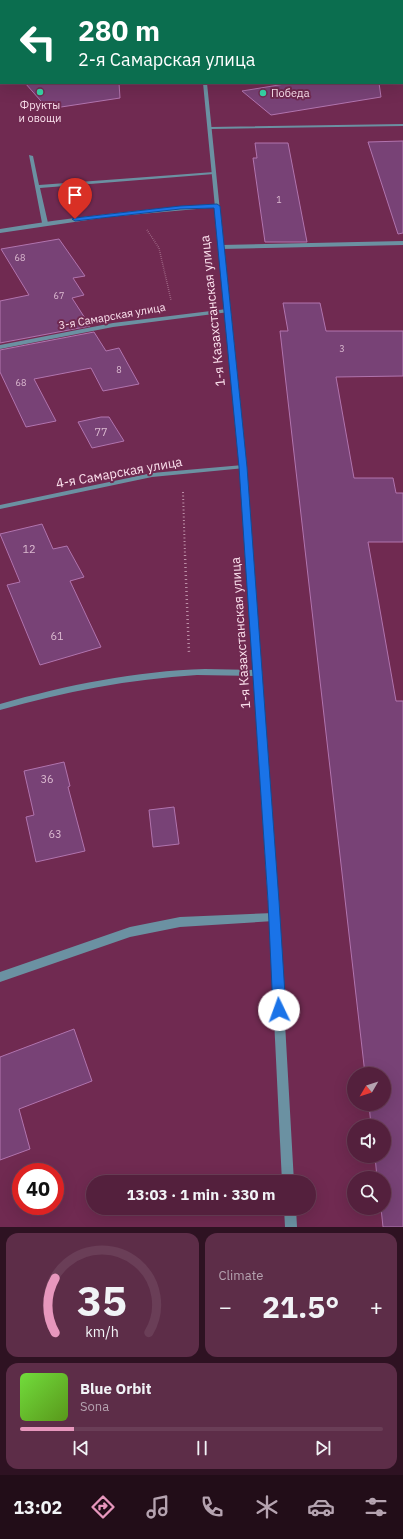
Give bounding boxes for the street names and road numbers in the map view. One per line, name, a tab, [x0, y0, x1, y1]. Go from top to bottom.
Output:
street label: 1-я Казахстанская улица	[196, 234, 229, 387]
street label: 3-я Самарская улица	[57, 300, 167, 332]
street label: 4-я Самарская улица	[55, 453, 184, 492]
street label: 1-я Казахстанская улица	[227, 556, 254, 709]

